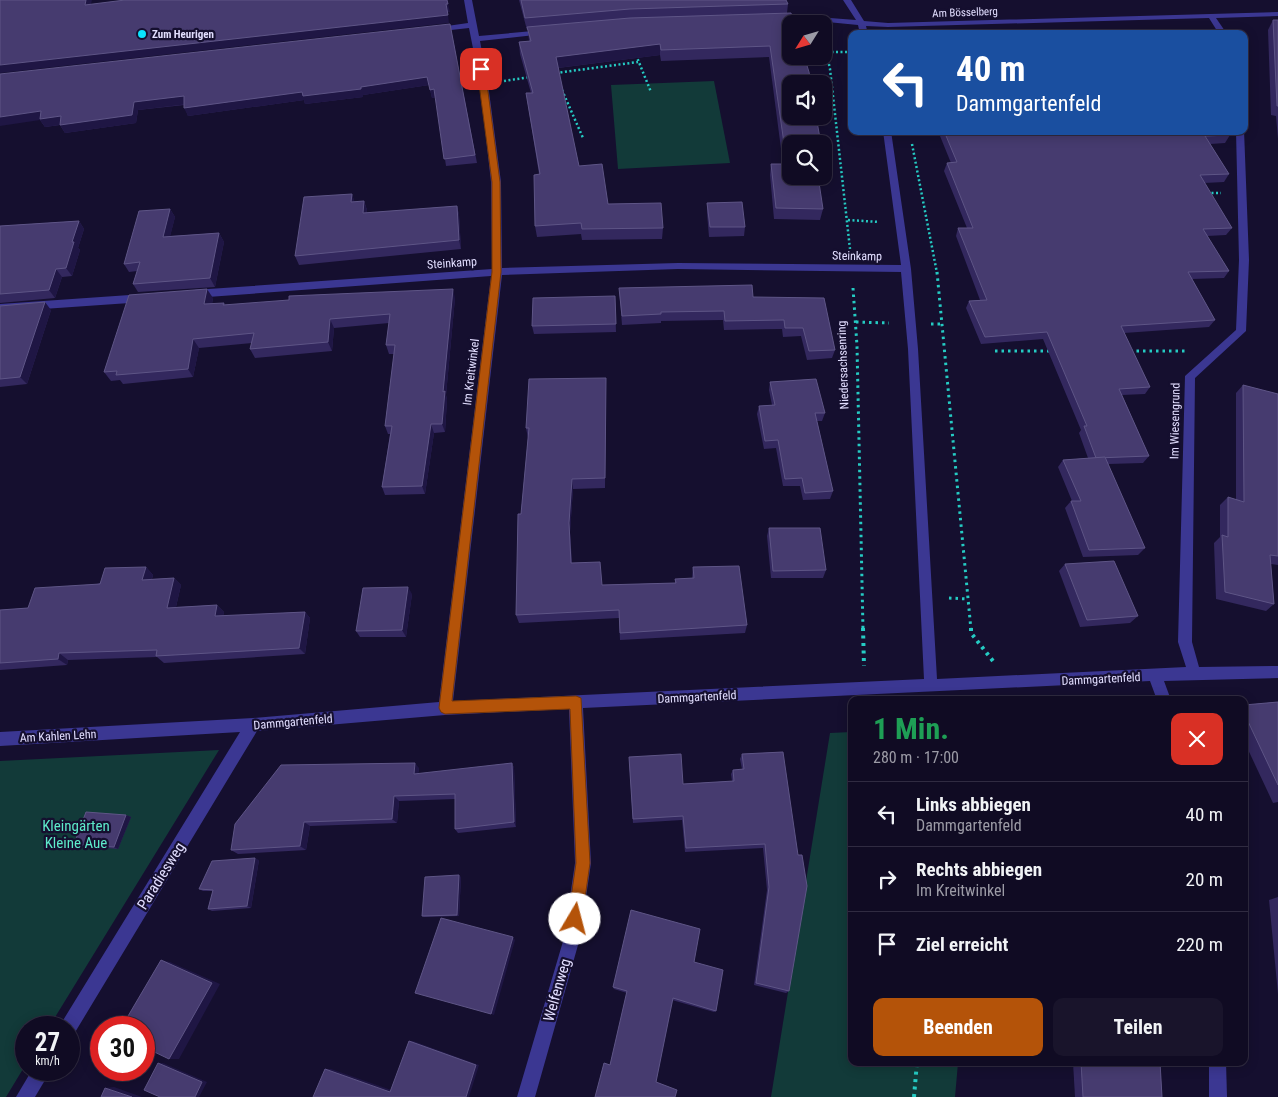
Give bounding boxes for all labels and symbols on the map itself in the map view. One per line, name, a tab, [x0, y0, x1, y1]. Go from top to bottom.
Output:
street label: Am Bösselberg	[932, 5, 998, 20]
north arrow	[782, 15, 832, 65]
marker: Zum Heurigen	[136, 28, 148, 40]
place label: Zum Heurigen	[152, 28, 214, 41]
pin	[460, 48, 502, 90]
street label: Steinkamp	[832, 249, 882, 263]
street label: Steinkamp	[427, 254, 478, 272]
street label: Niedersachsenring	[834, 320, 852, 410]
street label: Im Kreitwinkel	[460, 338, 482, 406]
street label: Im Wiesengrund	[1167, 383, 1183, 459]
street label: Dammgartenfeld	[1061, 670, 1141, 688]
street label: Dammgartenfeld	[657, 688, 737, 706]
street label: Dammgartenfeld	[253, 712, 333, 732]
street label: Am Kahlen Lehn	[19, 727, 97, 745]
park label: Kleingärten Kleine Aue	[42, 817, 110, 852]
street label: Paradiesweg	[133, 839, 189, 913]
position arrow	[548, 892, 600, 944]
street label: Welfenweg	[539, 956, 575, 1024]
speed limit sign: 30	[90, 1016, 155, 1081]

